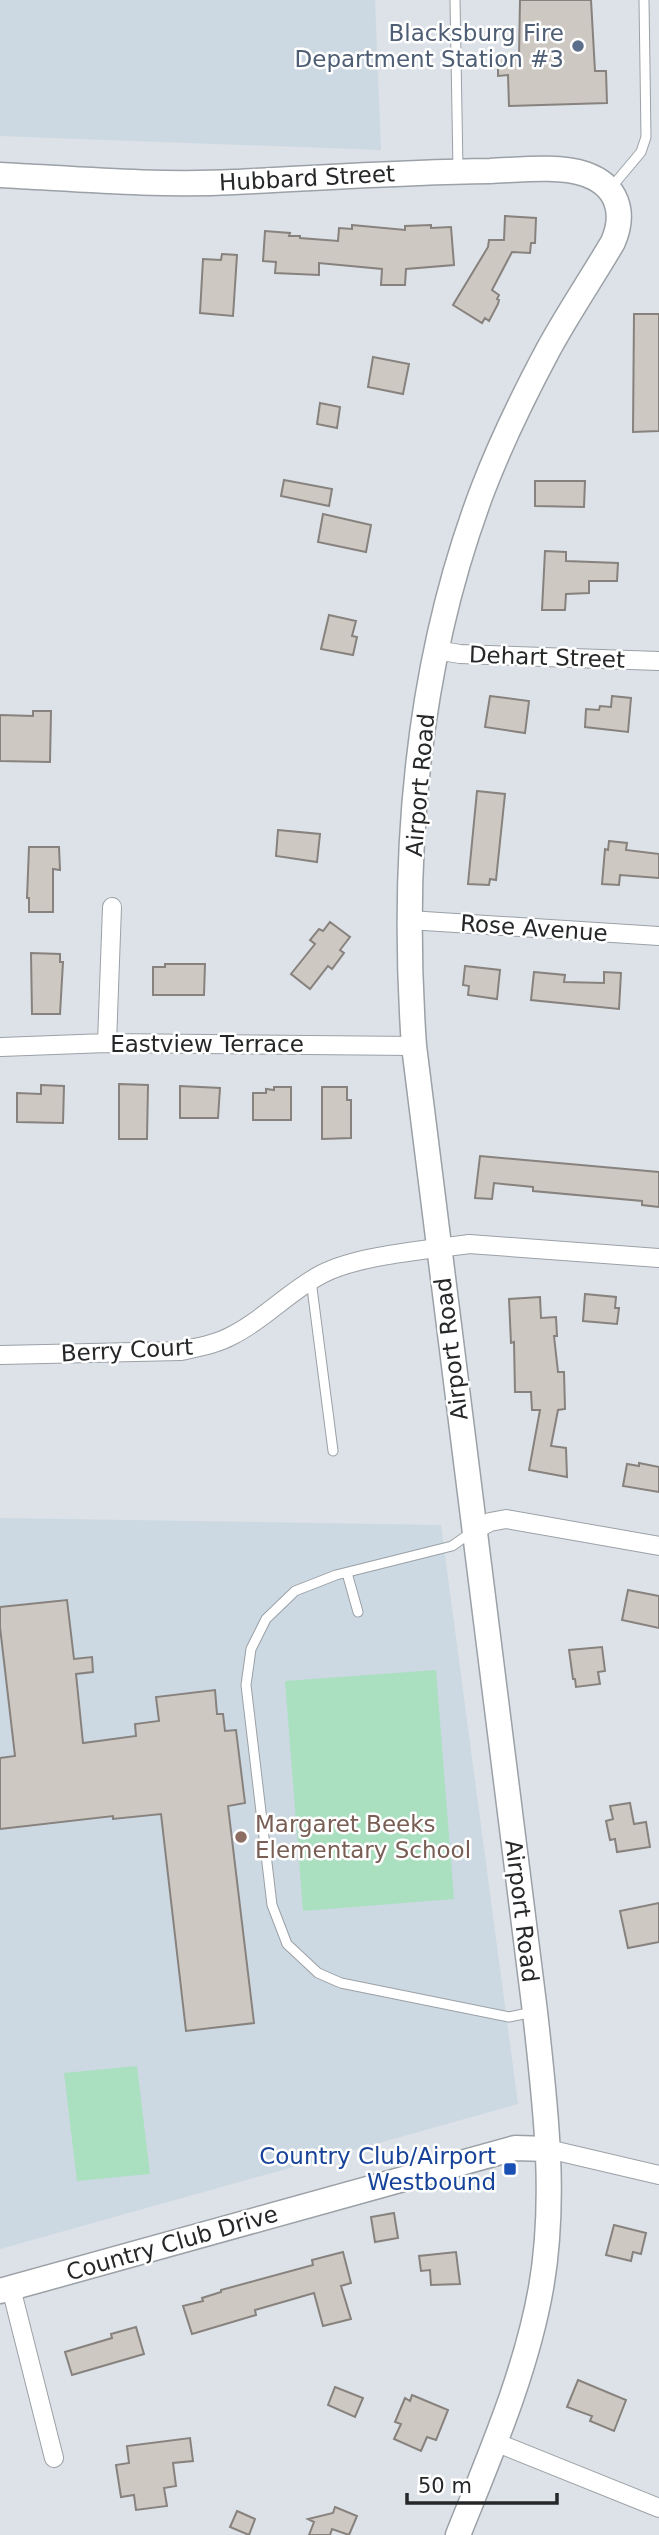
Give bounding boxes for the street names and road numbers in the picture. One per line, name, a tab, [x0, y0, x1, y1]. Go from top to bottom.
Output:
street label: Hubbard Street	[218, 160, 396, 196]
street label: Dehart Street	[468, 641, 626, 673]
street label: Airport Road	[401, 712, 439, 858]
street label: Rose Avenue	[459, 910, 609, 946]
street label: Eastview Terrace	[110, 1031, 304, 1057]
street label: Airport Road	[429, 1276, 473, 1422]
street label: Berry Court	[60, 1334, 194, 1366]
street label: Airport Road	[500, 1838, 544, 1984]
street label: Country Club Drive	[63, 2200, 281, 2286]

